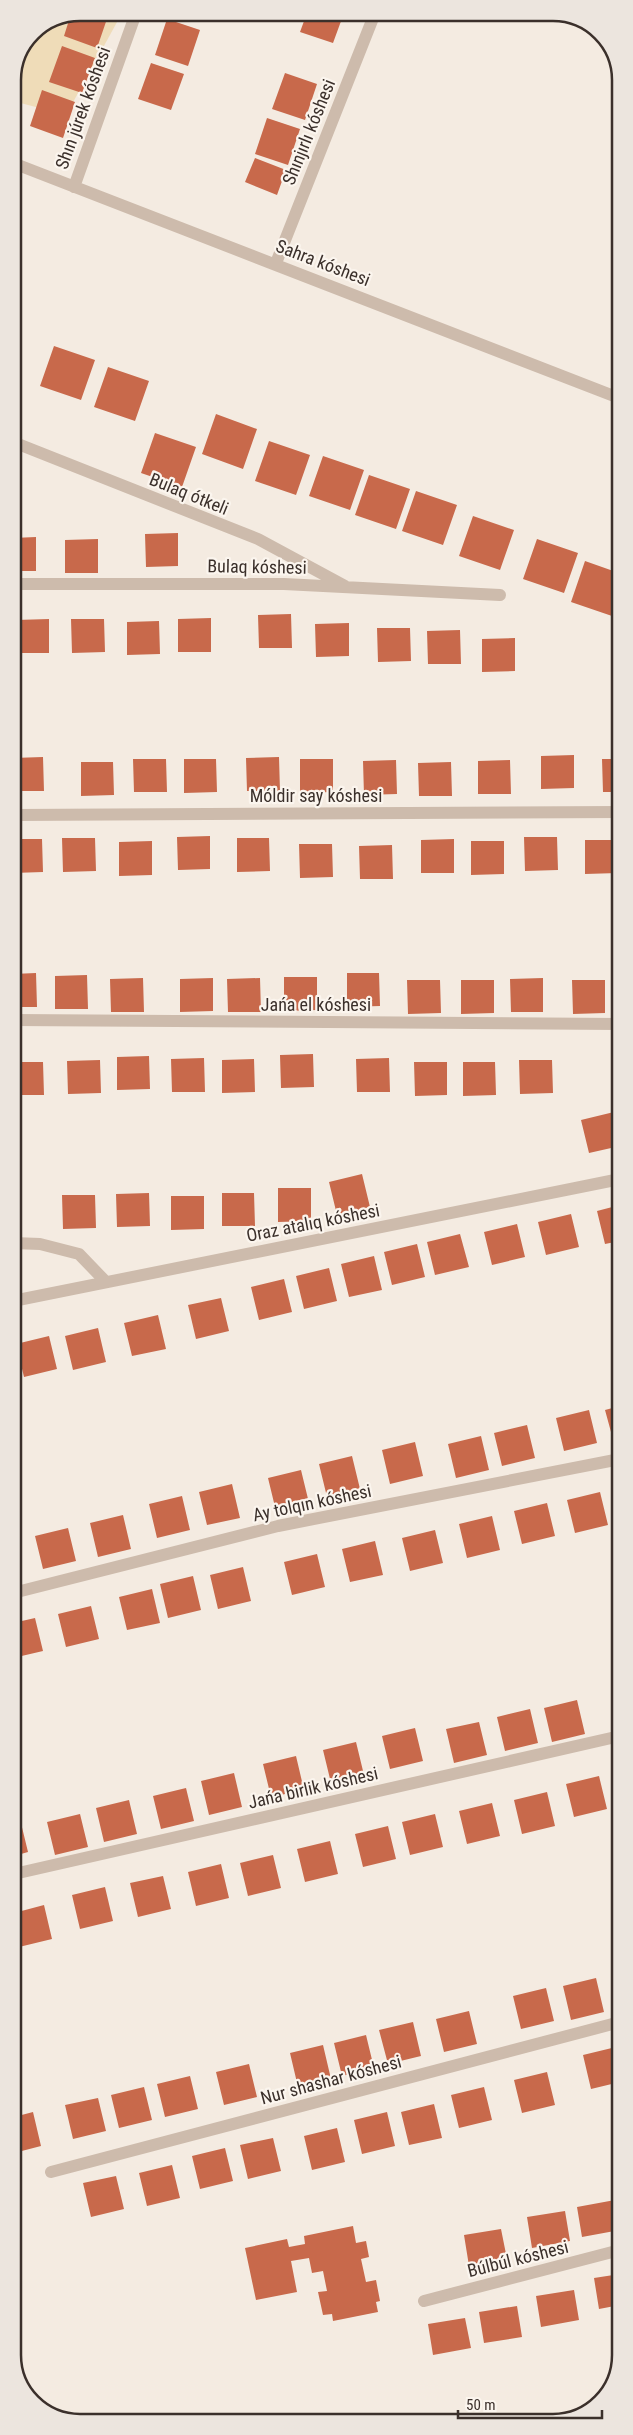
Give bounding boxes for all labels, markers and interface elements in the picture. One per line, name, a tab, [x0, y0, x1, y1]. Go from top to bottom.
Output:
street label: Shın júrek kóshesi	[51, 44, 114, 172]
street label: Shınjırlı kóshesi	[278, 76, 339, 188]
street label: Sahra kóshesi	[273, 235, 373, 290]
street label: Bulaq ótkeli	[147, 468, 232, 519]
street label: Bulaq kóshesi	[207, 555, 307, 578]
street label: Móldir say kóshesi	[250, 785, 382, 806]
street label: Jańa el kóshesi	[261, 994, 371, 1015]
street label: Oraz atalıq kóshesi	[244, 1199, 381, 1246]
street label: Ay tolqın kóshesi	[251, 1480, 373, 1525]
street label: Jańa birlik kóshesi	[246, 1762, 380, 1813]
street label: Nur shashar kóshesi	[258, 2051, 404, 2108]
street label: Búlbúl kóshesi	[465, 2236, 571, 2281]
scale bar	[458, 2388, 602, 2420]
text: 50 m	[466, 2396, 496, 2414]

